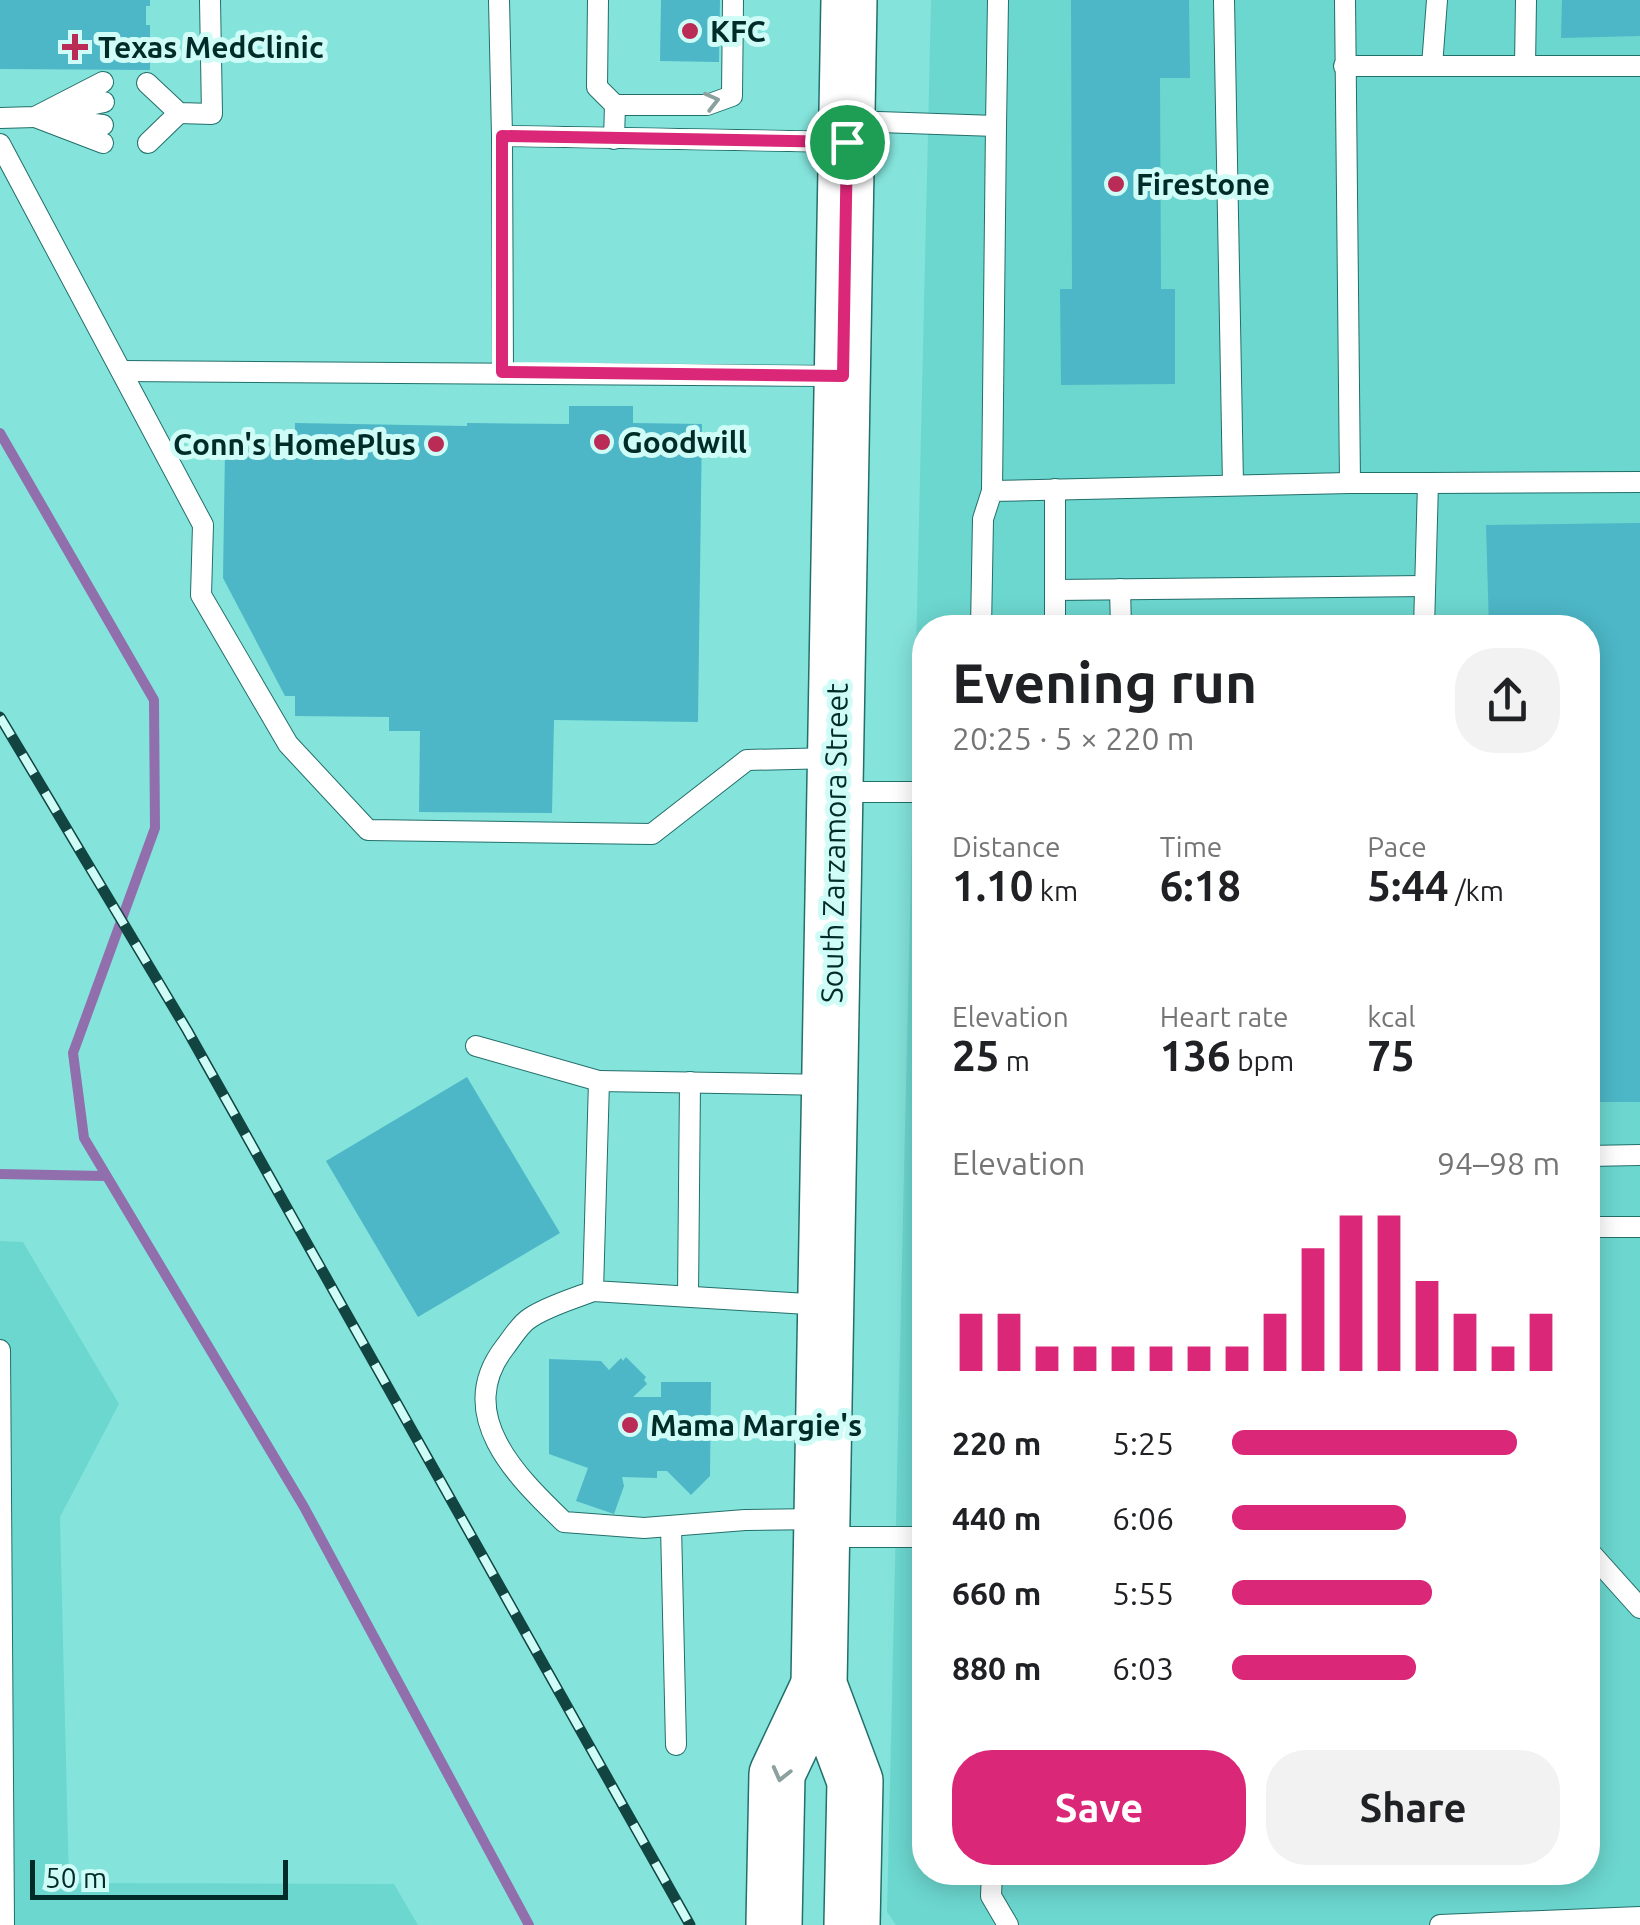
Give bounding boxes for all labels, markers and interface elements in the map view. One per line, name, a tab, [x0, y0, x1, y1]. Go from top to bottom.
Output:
place label: KFC	[710, 14, 766, 48]
marker: KFC	[679, 20, 701, 42]
place label: Texas MedClinic	[98, 30, 324, 64]
marker: Texas MedClinic	[62, 34, 88, 60]
one-way arrow	[703, 92, 720, 113]
pin	[805, 100, 890, 185]
icon: arrive	[820, 115, 875, 170]
place label: Firestone	[1136, 167, 1270, 201]
marker: Firestone	[1105, 173, 1127, 195]
place label: Goodwill	[622, 425, 747, 459]
place label: Conn's HomePlus	[173, 427, 416, 461]
marker: Goodwill	[591, 431, 613, 453]
marker: Conn's HomePlus	[425, 433, 447, 455]
button: share	[1455, 648, 1560, 753]
text: Evening run	[952, 652, 1257, 713]
street label: South Zarzamora Street	[814, 683, 854, 1003]
text: 20:25 · 5 × 220 m	[952, 720, 1194, 756]
text: Distance	[952, 831, 1060, 862]
text: Time	[1160, 831, 1222, 862]
text: Pace	[1367, 831, 1427, 862]
text: 1.10	[952, 862, 1033, 909]
text: 6:18	[1160, 862, 1241, 909]
text: 5:44	[1367, 862, 1449, 909]
text: km	[1033, 875, 1078, 906]
text: /km	[1449, 875, 1504, 906]
text: Elevation	[952, 1001, 1069, 1032]
text: Heart rate	[1160, 1001, 1288, 1032]
text: kcal	[1367, 1001, 1416, 1032]
text: 25	[952, 1032, 999, 1079]
text: 136	[1160, 1032, 1231, 1079]
text: 75	[1367, 1032, 1415, 1079]
text: m	[999, 1045, 1030, 1076]
text: bpm	[1231, 1045, 1294, 1076]
text: Elevation	[952, 1145, 1085, 1181]
text: 94–98 m	[1437, 1145, 1560, 1181]
place label: Mama Margie's	[650, 1408, 862, 1442]
marker: Mama Margie's	[619, 1414, 641, 1436]
text: 220 m	[952, 1425, 1041, 1461]
text: 5:25	[1112, 1425, 1174, 1461]
text: 440 m	[952, 1500, 1041, 1536]
text: 6:06	[1112, 1500, 1174, 1536]
text: 660 m	[952, 1575, 1041, 1611]
text: 5:55	[1112, 1575, 1174, 1611]
text: 880 m	[952, 1650, 1041, 1686]
text: 6:03	[1112, 1650, 1174, 1686]
button: Save	[952, 1750, 1246, 1865]
button: Share	[1266, 1750, 1560, 1865]
one-way arrow	[772, 1766, 793, 1783]
scale bar	[30, 1855, 288, 1900]
text: 50 m	[45, 1862, 107, 1893]

